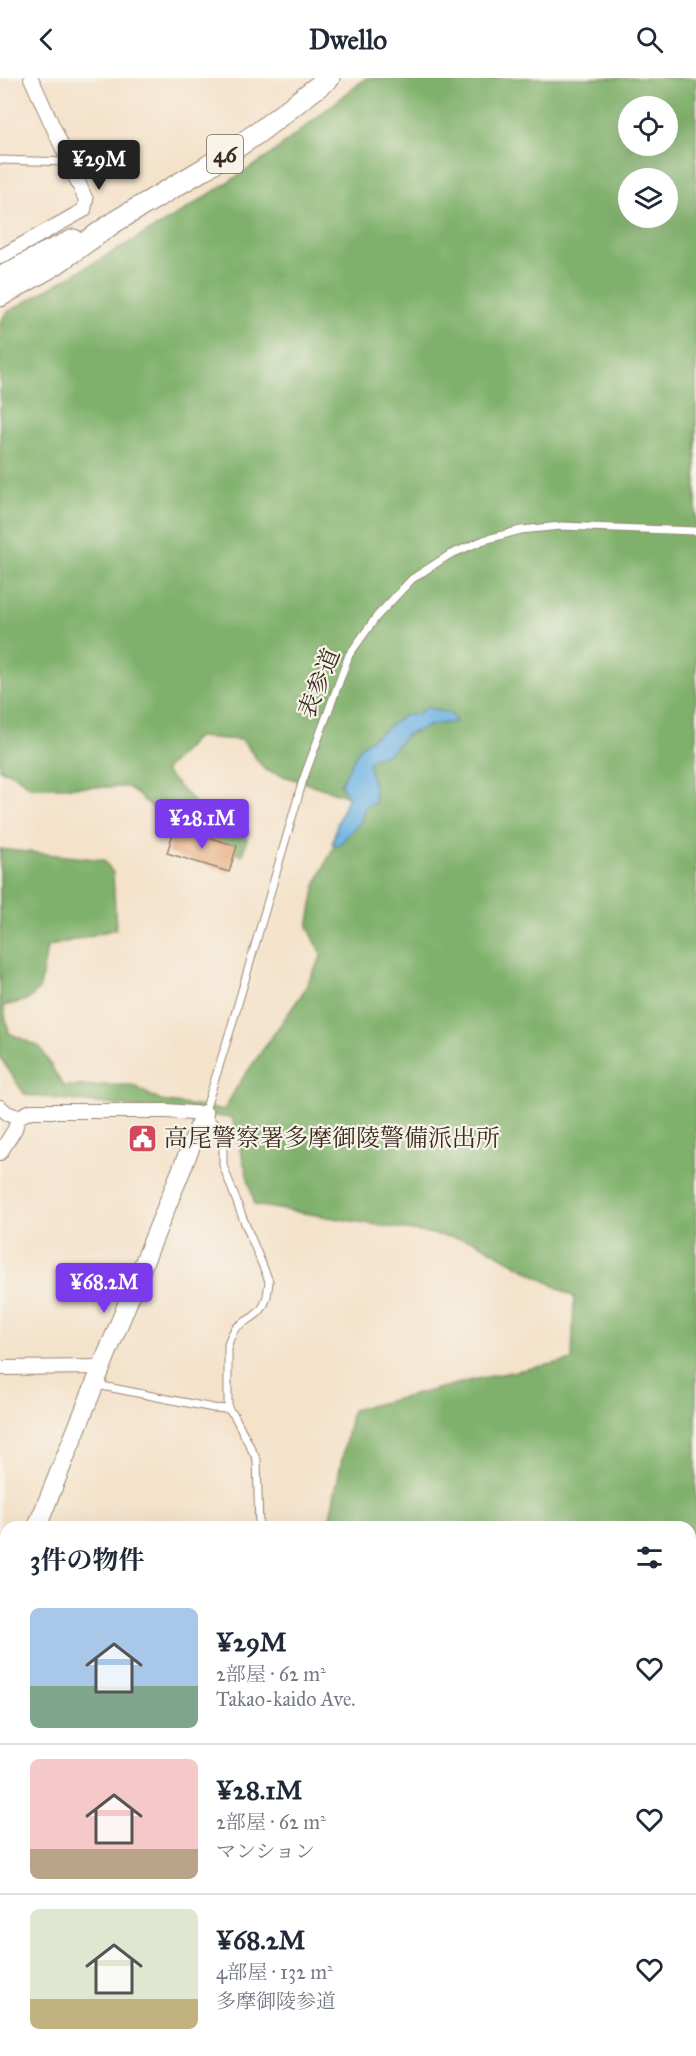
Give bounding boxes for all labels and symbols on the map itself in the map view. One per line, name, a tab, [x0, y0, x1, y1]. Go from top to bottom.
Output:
road number: 46	[207, 135, 243, 173]
pin: ¥29M	[63, 140, 135, 191]
street label: 表参道	[292, 644, 346, 722]
pin: ¥28.1M	[153, 799, 251, 850]
public building icon: 高尾警察署多摩御陵警備派出所	[127, 1122, 159, 1154]
place label: 高尾警察署多摩御陵警備派出所	[164, 1123, 500, 1153]
pin: ¥68.2M	[55, 1263, 153, 1314]

